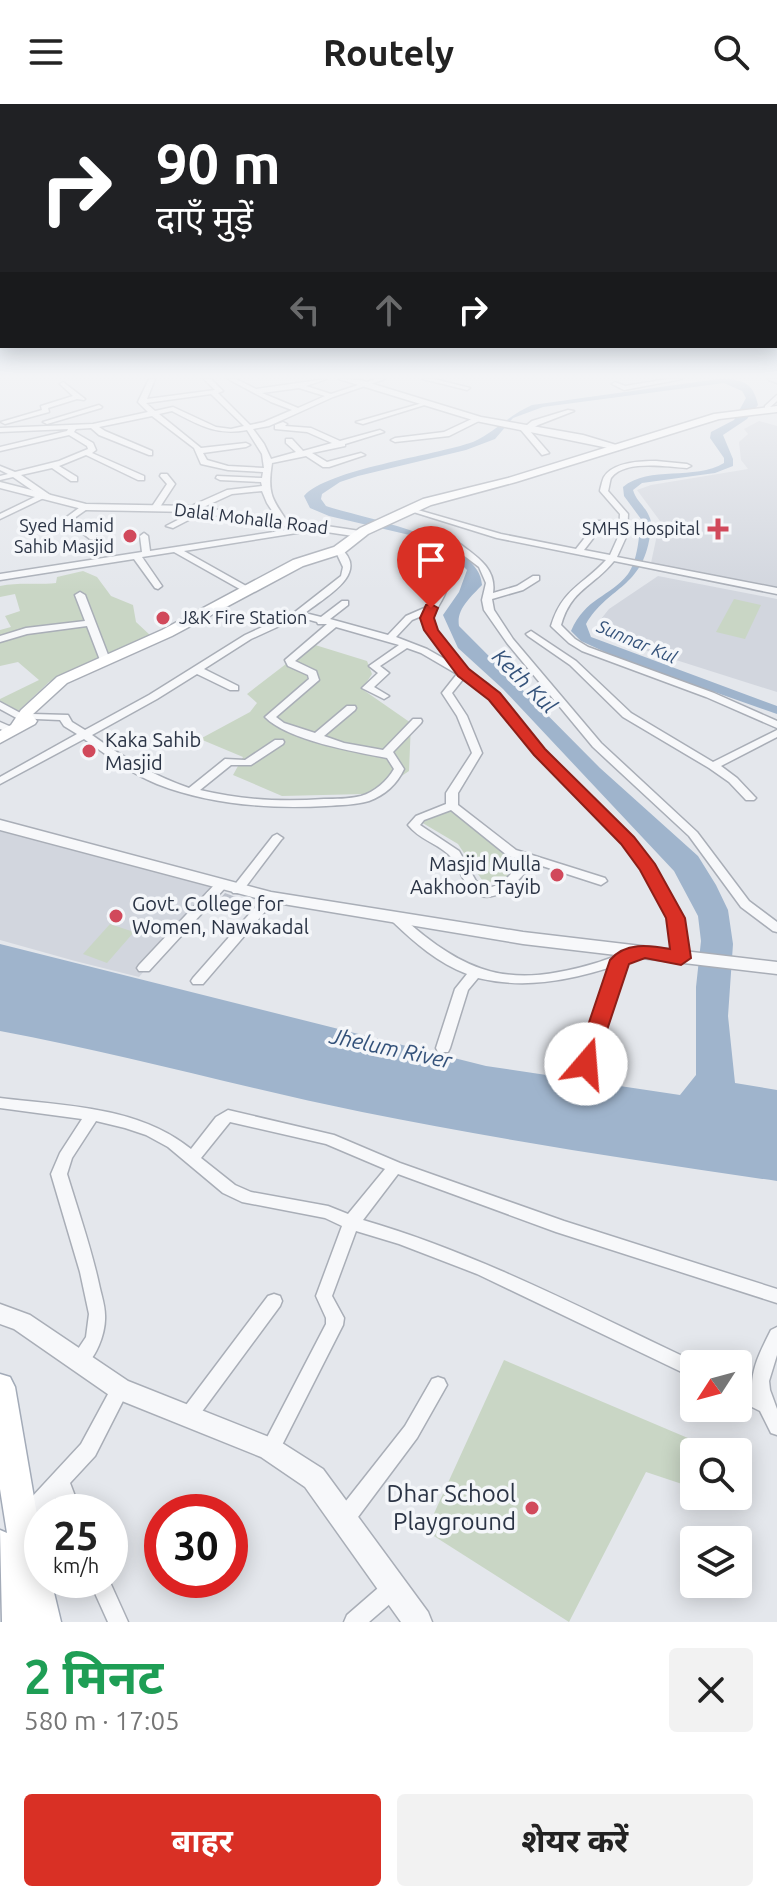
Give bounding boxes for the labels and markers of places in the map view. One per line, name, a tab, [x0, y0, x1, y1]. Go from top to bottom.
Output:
place label: Syed Hamid Sahib Masjid	[14, 515, 114, 556]
place label: SMHS Hospital	[582, 518, 700, 538]
marker: SMHS Hospital	[707, 518, 729, 540]
pin	[397, 526, 465, 608]
marker: Syed Hamid Sahib Masjid	[121, 527, 139, 545]
place label: J&K Fire Station	[179, 607, 307, 627]
marker: J&K Fire Station	[154, 609, 172, 627]
place label: Kaka Sahib Masjid	[105, 728, 201, 774]
marker: Kaka Sahib Masjid	[80, 742, 98, 760]
place label: Masjid Mulla Aakhoon Tayib	[410, 852, 541, 898]
marker: Masjid Mulla Aakhoon Tayib	[548, 866, 566, 884]
place label: Govt. College for Women, Nawakadal	[132, 892, 309, 938]
marker: Govt. College for Women, Nawakadal	[107, 907, 125, 925]
place label: Dhar School Playground	[387, 1480, 516, 1535]
marker: Dhar School Playground	[523, 1499, 541, 1517]

